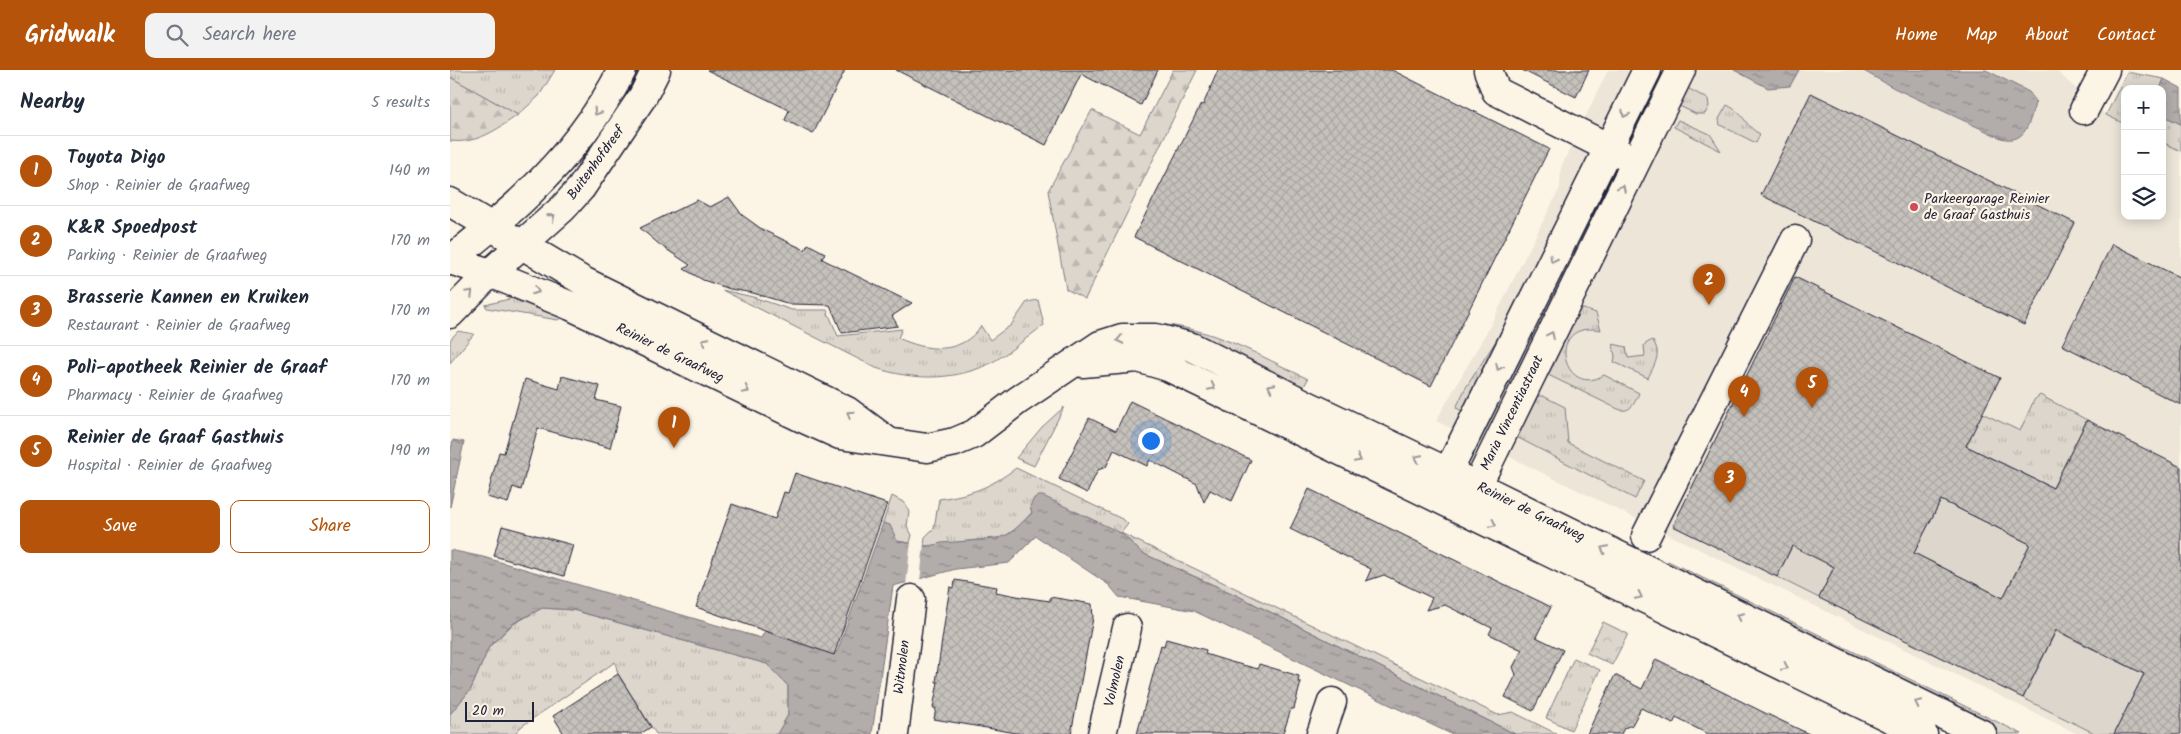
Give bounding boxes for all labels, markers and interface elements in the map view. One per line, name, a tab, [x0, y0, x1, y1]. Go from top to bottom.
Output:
search box	[145, 13, 495, 58]
text: Gridwalk	[25, 16, 115, 55]
text: Search here	[203, 20, 296, 50]
icon: search	[163, 21, 191, 49]
text: Home	[1895, 21, 1938, 50]
text: Map	[1966, 21, 1997, 50]
text: About	[2025, 21, 2069, 50]
text: Contact	[2097, 21, 2156, 50]
map controls	[2121, 85, 2166, 220]
button: +	[2121, 85, 2166, 130]
text: Nearby	[20, 86, 85, 119]
text: 5 results	[371, 90, 430, 115]
one-way arrow	[594, 107, 604, 116]
one-way arrow	[1621, 108, 1631, 117]
street label: Buitenhofdreef	[562, 120, 631, 205]
button: −	[2121, 130, 2166, 175]
text: Toyota Digo	[67, 143, 166, 173]
text: 1	[34, 158, 38, 183]
text: 140 m	[389, 158, 430, 183]
text: Shop · Reinier de Graafweg	[67, 173, 250, 198]
button: layers	[2121, 175, 2166, 220]
one-way arrow	[1616, 185, 1626, 194]
place label: Parkeergarage Reinier de Graaf Gasthuis	[1924, 188, 2050, 226]
marker: Parkeergarage Reinier de Graaf Gasthuis	[1908, 201, 1920, 213]
text: K&R Spoedpost	[67, 213, 197, 243]
one-way arrow	[547, 214, 556, 223]
text: 2	[31, 228, 41, 253]
text: 170 m	[390, 228, 430, 253]
text: Parking · Reinier de Graafweg	[67, 243, 267, 268]
one-way arrow	[1549, 254, 1559, 263]
pin: 2	[1693, 264, 1725, 305]
text: Brasserie Kannen en Kruiken	[67, 283, 309, 313]
one-way arrow	[531, 285, 540, 295]
one-way arrow	[464, 290, 473, 299]
text: 3	[32, 298, 40, 323]
text: 170 m	[390, 298, 430, 323]
text: Restaurant · Reinier de Graafweg	[67, 313, 291, 338]
street label: Reinier de Graafweg	[612, 317, 728, 389]
one-way arrow	[1544, 331, 1554, 340]
one-way arrow	[1115, 334, 1124, 345]
one-way arrow	[701, 337, 710, 347]
street label: Maria Vincentiastraat	[1475, 351, 1550, 474]
text: Poli-apotheek Reinier de Graaf	[67, 353, 327, 383]
one-way arrow	[1495, 362, 1506, 371]
pin: 5	[1796, 367, 1828, 408]
text: 4	[32, 368, 40, 393]
text: 170 m	[390, 368, 430, 393]
pin: 4	[1728, 376, 1760, 417]
one-way arrow	[1207, 381, 1216, 391]
text: Pharmacy · Reinier de Graafweg	[67, 383, 283, 408]
one-way arrow	[1268, 383, 1277, 393]
one-way arrow	[741, 384, 750, 394]
pin: 1	[658, 407, 690, 448]
one-way arrow	[846, 411, 856, 420]
text: Reinier de Graaf Gasthuis	[67, 423, 284, 453]
your location	[1138, 428, 1164, 454]
text: 5	[32, 438, 40, 463]
text: 190 m	[390, 438, 430, 463]
text: Hospital · Reinier de Graafweg	[67, 453, 272, 478]
one-way arrow	[1353, 453, 1362, 463]
one-way arrow	[1414, 454, 1423, 464]
pin: 3	[1714, 462, 1746, 503]
street label: Reinier de Graafweg	[1473, 476, 1589, 548]
button: Save	[20, 500, 220, 553]
button: Share	[230, 500, 430, 553]
one-way arrow	[1488, 518, 1497, 528]
one-way arrow	[1601, 545, 1610, 555]
one-way arrow	[1634, 589, 1643, 600]
one-way arrow	[1736, 612, 1745, 622]
street label: Witmolen	[888, 639, 916, 695]
street label: Volmolen	[1098, 653, 1132, 709]
one-way arrow	[1780, 661, 1789, 671]
scale bar	[465, 699, 534, 722]
one-way arrow	[1914, 699, 1923, 709]
text: 20 m	[472, 700, 504, 722]

